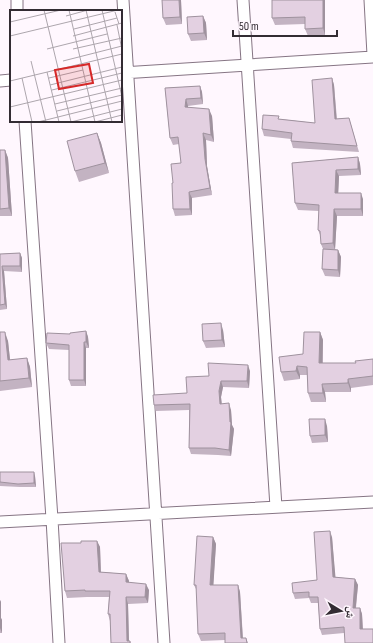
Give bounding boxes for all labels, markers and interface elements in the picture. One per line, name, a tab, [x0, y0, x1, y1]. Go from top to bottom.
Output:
inset map	[10, 10, 122, 122]
scale bar	[233, 12, 337, 38]
text: 50 m	[239, 19, 259, 34]
north arrow	[321, 591, 361, 631]
text: ش	[342, 606, 358, 620]

